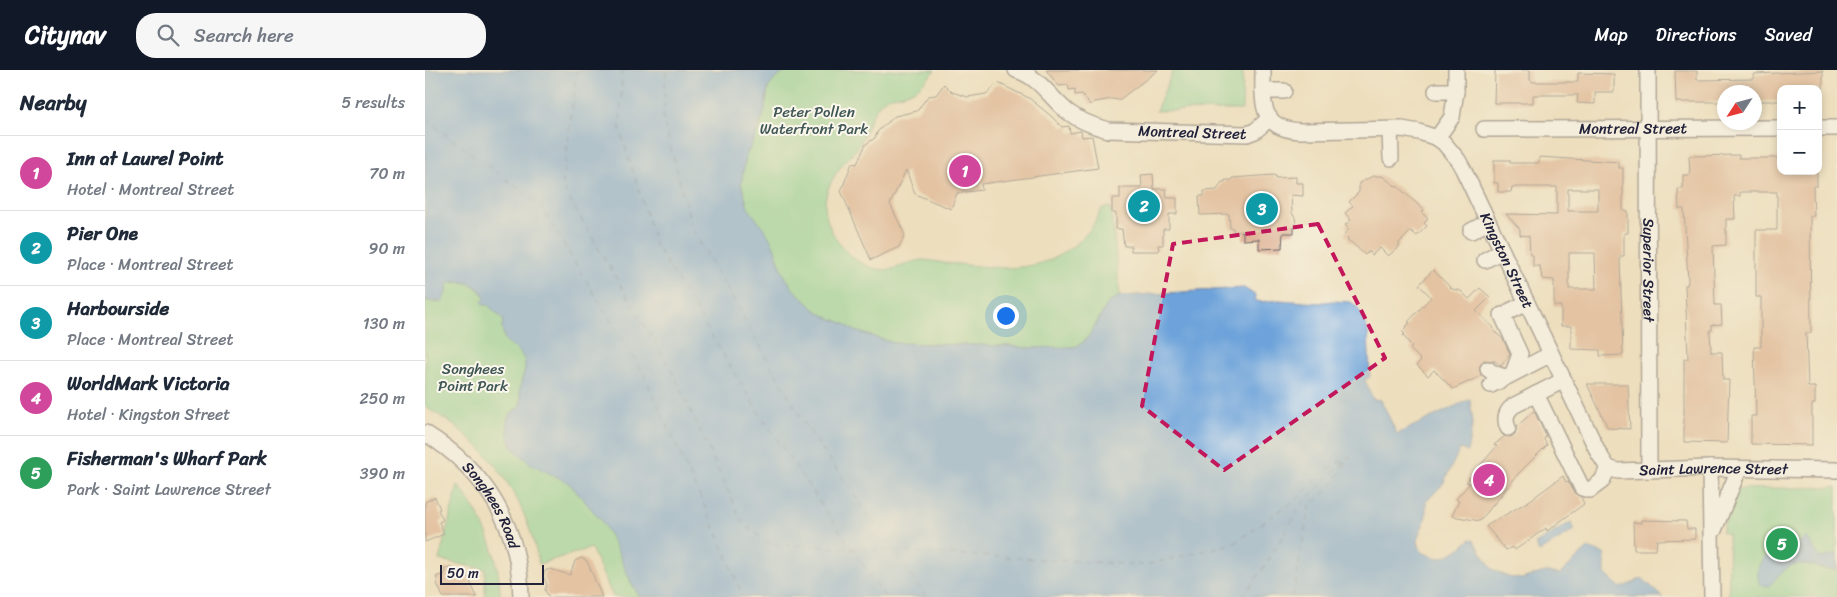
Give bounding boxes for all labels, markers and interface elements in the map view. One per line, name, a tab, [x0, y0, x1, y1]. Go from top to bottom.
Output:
search box	[136, 13, 486, 58]
text: Citynav	[25, 14, 106, 56]
text: Search here	[194, 19, 294, 52]
text: Map	[1595, 19, 1628, 51]
text: Directions	[1656, 19, 1737, 51]
text: Saved	[1765, 19, 1812, 51]
icon: search	[154, 21, 182, 49]
text: Nearby	[20, 84, 86, 122]
north arrow	[1717, 85, 1762, 130]
map controls	[1777, 85, 1822, 175]
button: +	[1777, 85, 1822, 130]
text: 5 results	[341, 88, 405, 117]
park label: Peter Pollen Waterfront Park	[760, 99, 868, 142]
street label: Montreal Street	[1579, 115, 1688, 142]
street label: Montreal Street	[1138, 118, 1247, 147]
button: −	[1777, 130, 1822, 175]
text: Inn at Laurel Point	[67, 142, 224, 175]
pin: 1	[949, 152, 981, 190]
text: 1	[33, 159, 39, 188]
text: 70 m	[369, 159, 405, 188]
text: Hotel · Montreal Street	[67, 175, 234, 204]
pin: 2	[1128, 187, 1160, 225]
pin: 3	[1246, 190, 1278, 228]
street label: Kingston Street	[1472, 208, 1541, 314]
text: Pier One	[67, 217, 138, 250]
street label: Superior Street	[1635, 218, 1662, 323]
text: 2	[31, 234, 41, 263]
text: 90 m	[369, 234, 405, 263]
text: Place · Montreal Street	[67, 250, 234, 279]
text: Harbourside	[67, 292, 169, 325]
your location	[993, 303, 1019, 329]
text: 3	[32, 309, 40, 338]
text: 130 m	[363, 309, 405, 338]
text: Place · Montreal Street	[67, 325, 234, 354]
park label: Songhees Point Park	[438, 356, 509, 399]
text: WorldMark Victoria	[67, 367, 230, 400]
text: 4	[31, 384, 41, 413]
text: 250 m	[359, 384, 405, 413]
text: Hotel · Kingston Street	[67, 400, 230, 429]
text: Fisherman's Wharf Park	[67, 442, 267, 475]
street label: Songhees Road	[456, 455, 527, 553]
street label: Saint Lawrence Street	[1639, 455, 1789, 483]
text: 5	[31, 459, 41, 488]
text: 390 m	[360, 459, 405, 488]
pin: 4	[1473, 461, 1505, 499]
text: Park · Saint Lawrence Street	[67, 475, 271, 504]
pin: 5	[1766, 525, 1798, 563]
text: 50 m	[447, 561, 479, 586]
scale bar	[440, 562, 544, 585]

